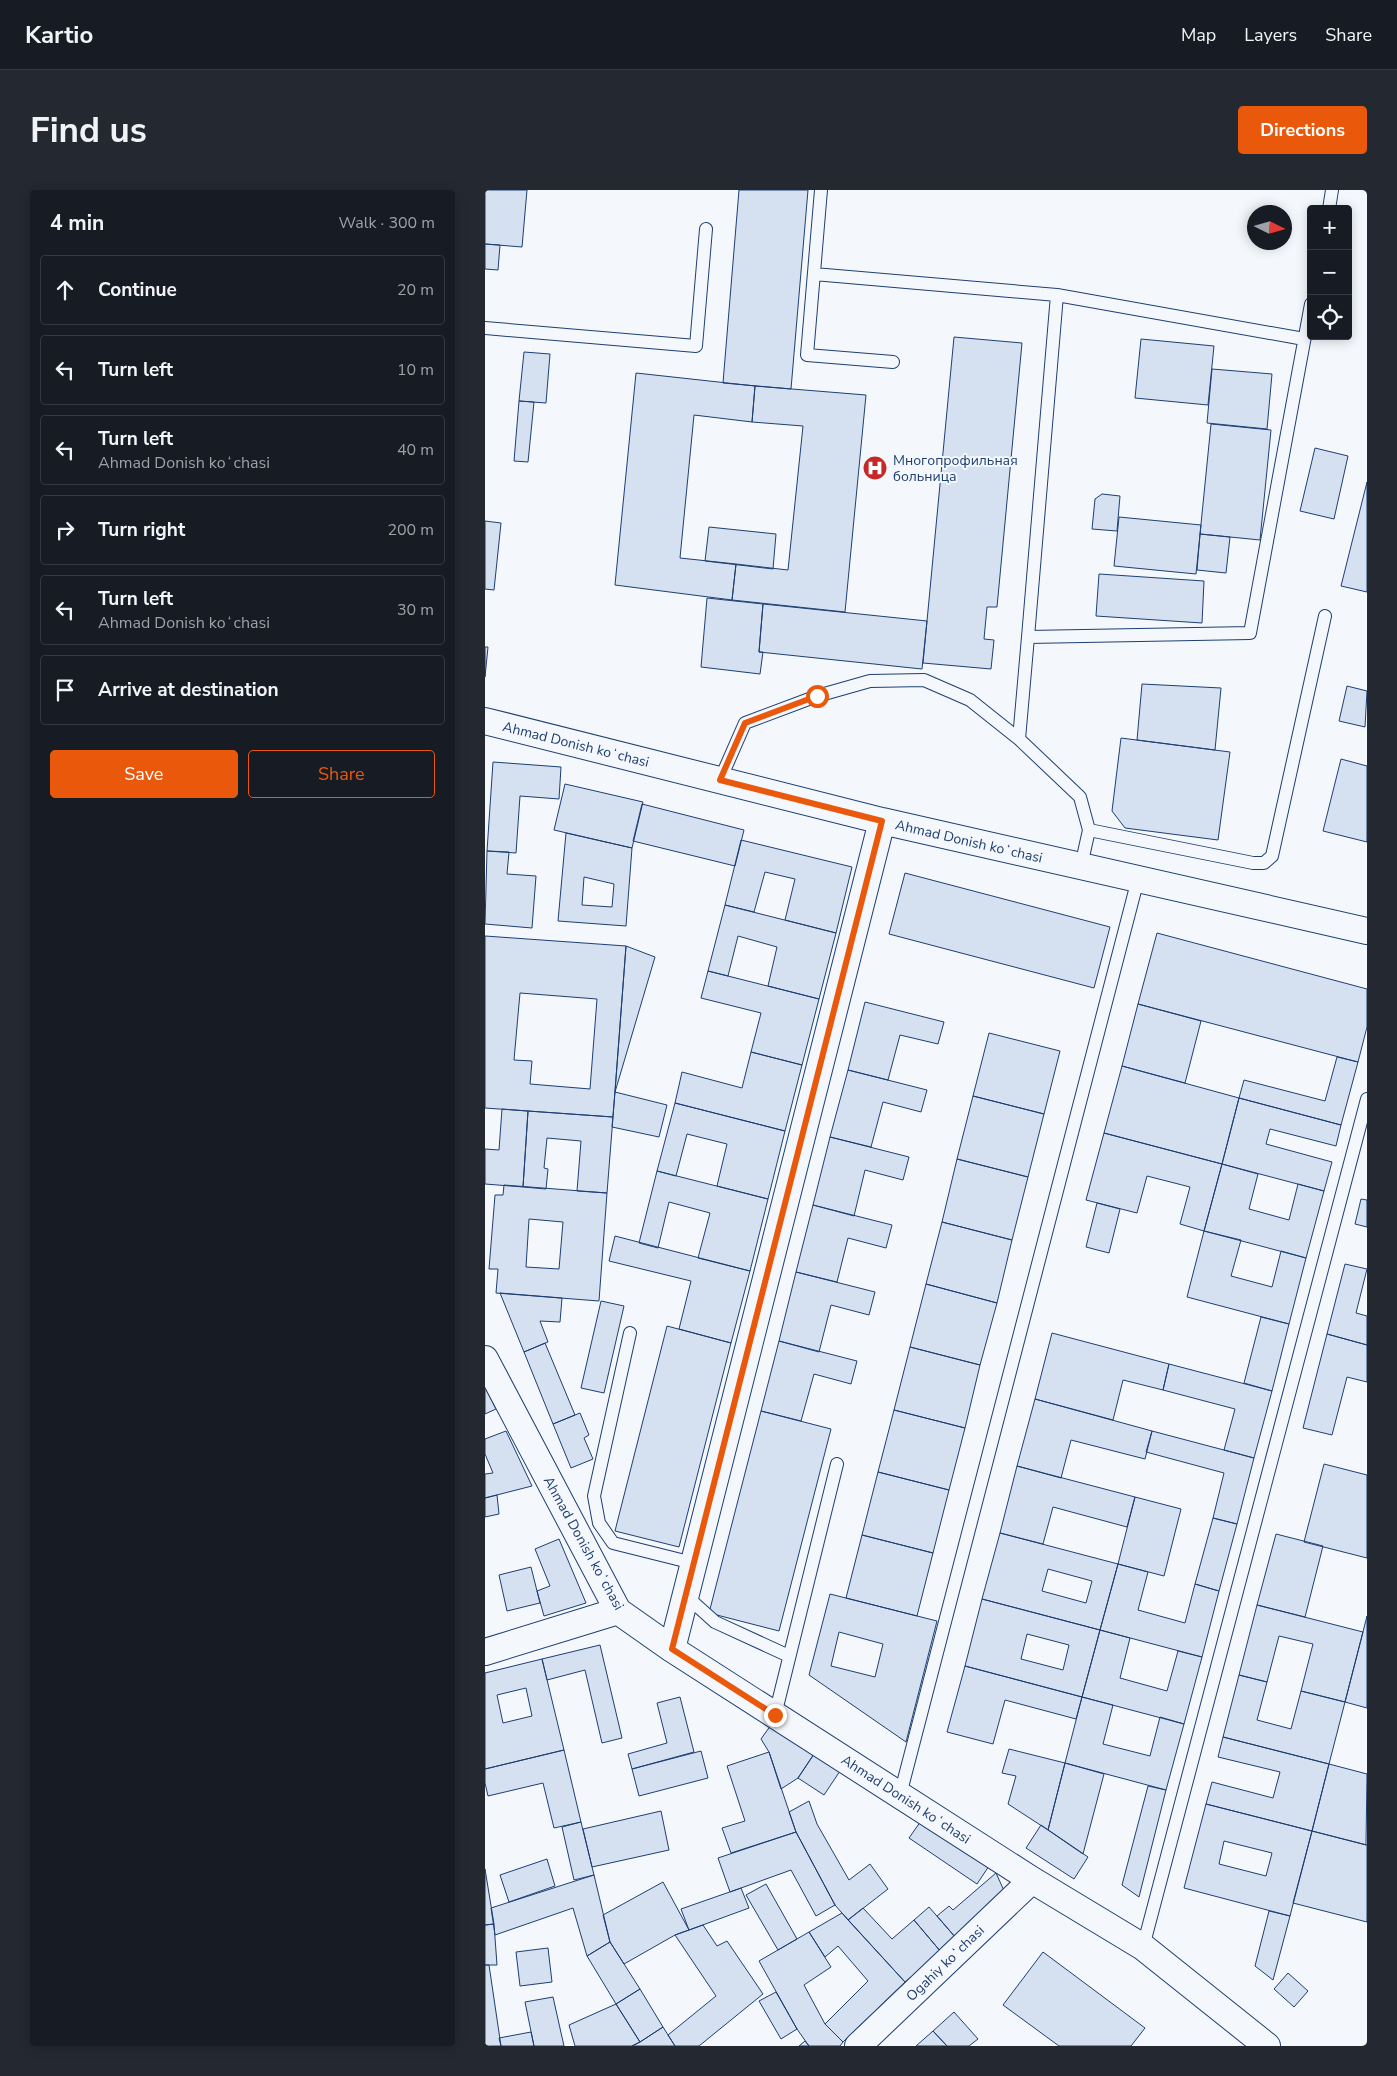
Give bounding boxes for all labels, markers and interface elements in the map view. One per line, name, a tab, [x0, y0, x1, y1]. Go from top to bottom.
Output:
text: Kartio	[25, 19, 93, 51]
text: Map	[1181, 23, 1216, 47]
text: Layers	[1244, 23, 1297, 47]
text: Share	[1325, 23, 1372, 47]
button: Directions	[1238, 106, 1367, 154]
text: Find us	[30, 107, 147, 154]
north arrow	[1247, 205, 1292, 250]
map controls	[1307, 205, 1352, 340]
button: +	[1307, 205, 1352, 250]
text: 4 min	[50, 209, 104, 237]
text: Walk · 300 m	[339, 212, 435, 234]
button: −	[1307, 250, 1352, 295]
icon: ahead	[51, 276, 79, 304]
text: Continue	[98, 277, 177, 303]
text: 20 m	[397, 279, 434, 301]
button: locate	[1307, 295, 1352, 340]
icon: left	[51, 356, 79, 384]
text: Turn left	[98, 357, 173, 383]
text: 10 m	[397, 359, 434, 381]
text: Turn left	[98, 426, 173, 452]
icon: left	[51, 436, 79, 464]
text: 40 m	[397, 439, 434, 461]
place label: Многопрофильная больница	[893, 451, 1018, 486]
text: Ahmad Donish koʻchasi	[98, 452, 270, 474]
hospital icon: Многопрофильная больница	[862, 455, 888, 481]
icon: right	[51, 516, 79, 544]
text: Turn right	[98, 517, 185, 543]
text: 200 m	[387, 519, 434, 541]
text: Turn left	[98, 586, 173, 612]
icon: left	[51, 596, 79, 624]
text: 30 m	[397, 599, 434, 621]
text: Ahmad Donish koʻchasi	[98, 612, 270, 634]
icon: arrive	[51, 676, 79, 704]
text: Arrive at destination	[98, 677, 279, 703]
route start	[806, 685, 829, 708]
street label: Ahmad Donish koʻchasi	[501, 717, 651, 772]
button: Save	[50, 750, 238, 798]
button: Share	[248, 750, 435, 798]
street label: Ahmad Donish koʻchasi	[893, 815, 1044, 868]
street label: Ahmad Donish koʻchasi	[539, 1473, 628, 1614]
route end	[764, 1704, 787, 1727]
street label: Ahmad Donish koʻchasi	[837, 1750, 974, 1848]
street label: Ogahiy koʻchasi	[902, 1921, 989, 2006]

